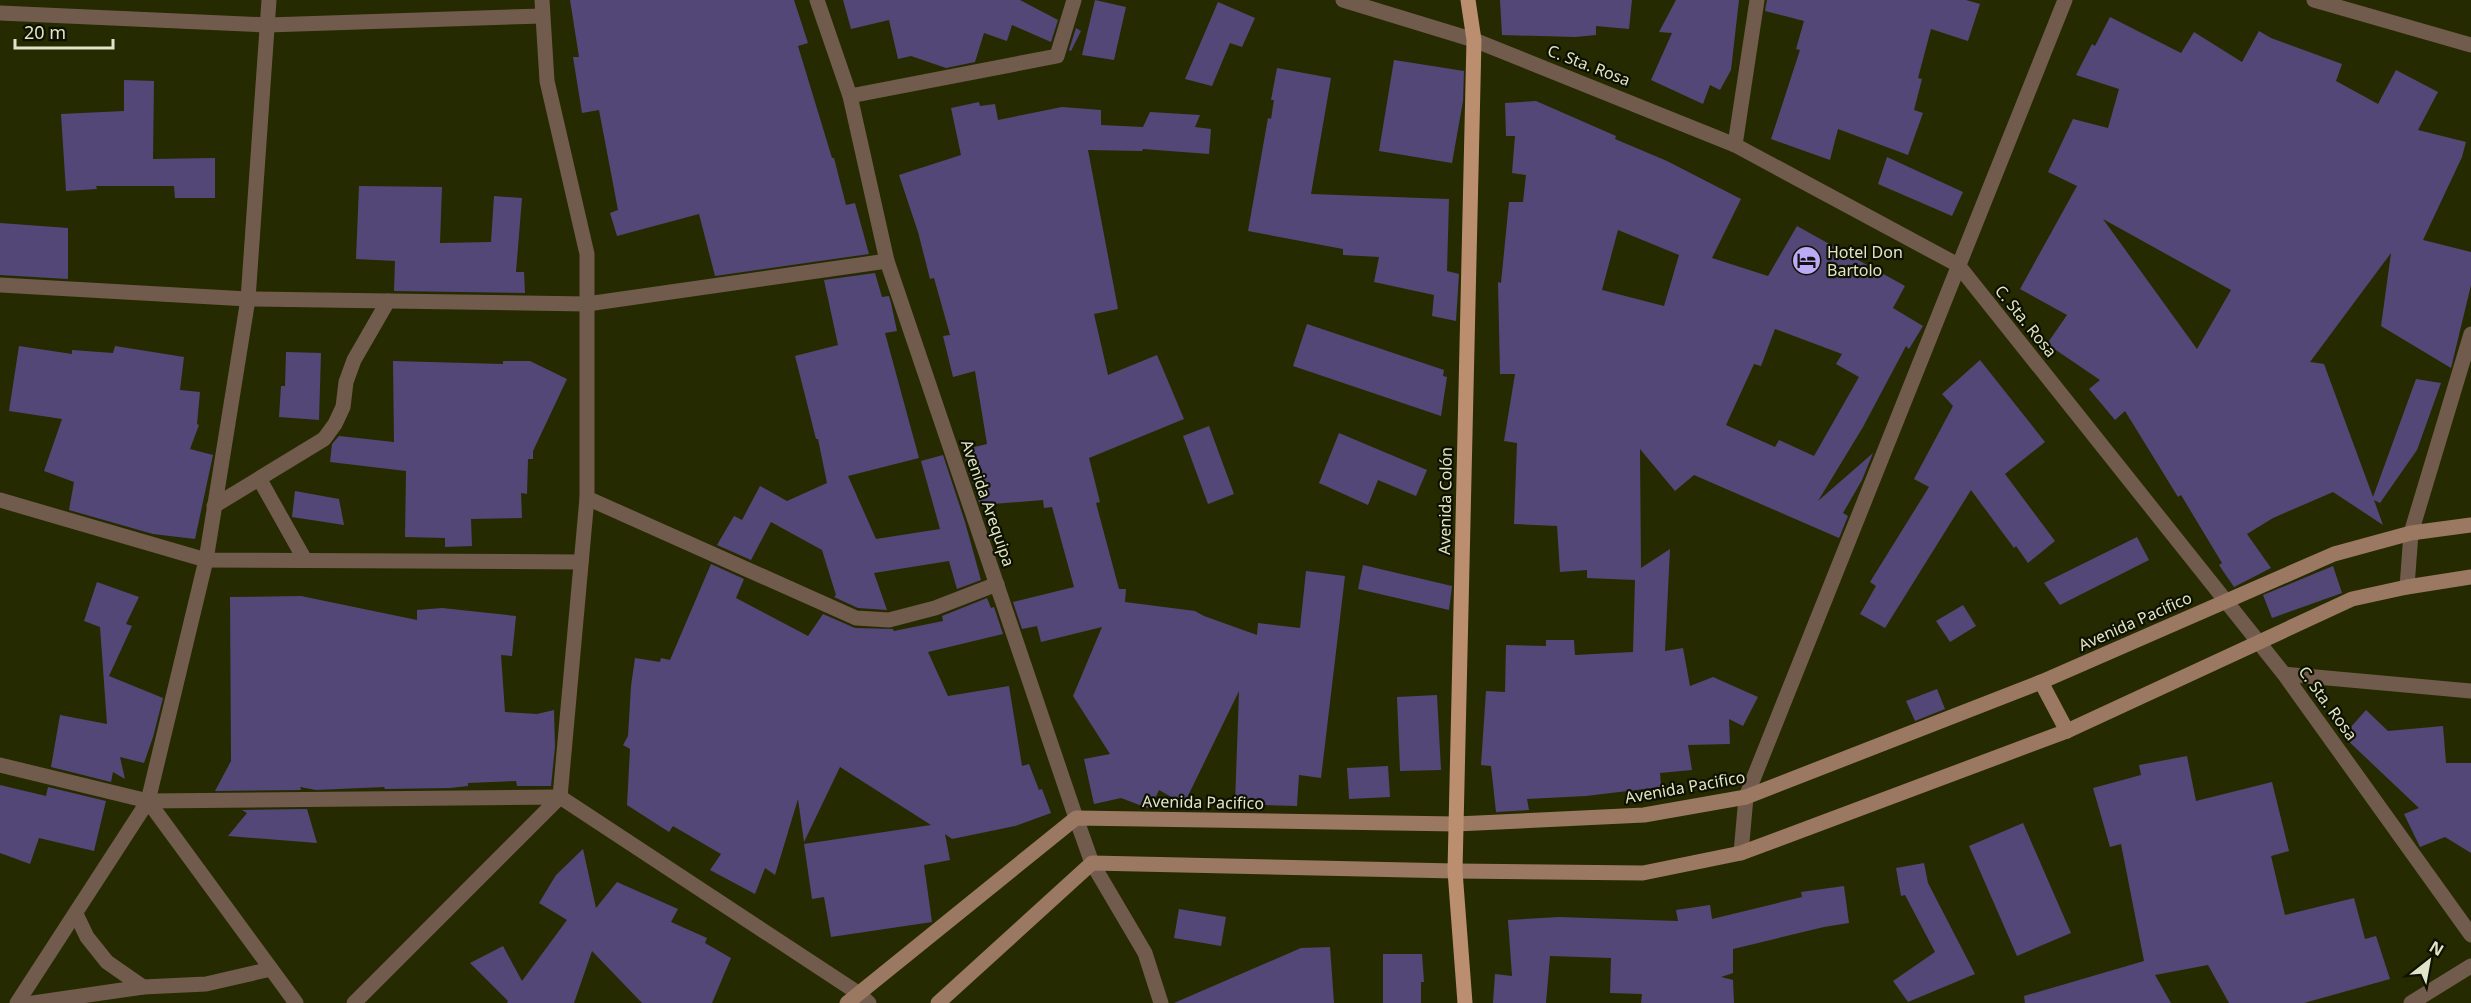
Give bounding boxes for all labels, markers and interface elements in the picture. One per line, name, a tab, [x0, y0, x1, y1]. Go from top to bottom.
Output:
scale bar	[15, 12, 112, 50]
text: 20 m	[24, 20, 66, 44]
street label: C. Sta. Rosa	[1545, 39, 1633, 91]
place label: Hotel Don Bartolo	[1827, 241, 1903, 281]
hotel icon: Hotel Don Bartolo	[1790, 245, 1822, 277]
street label: C. Sta. Rosa	[1990, 280, 2062, 362]
street label: Avenida Arequipa	[956, 437, 1020, 569]
street label: Avenida Colón	[1433, 447, 1457, 555]
street label: Avenida Pacifico	[2075, 586, 2195, 656]
street label: C. Sta. Rosa	[2294, 661, 2362, 745]
street label: Avenida Pacifico	[1623, 766, 1747, 808]
street label: Avenida Pacifico	[1142, 790, 1264, 814]
north arrow	[2399, 931, 2459, 991]
text: N	[2425, 935, 2448, 961]

